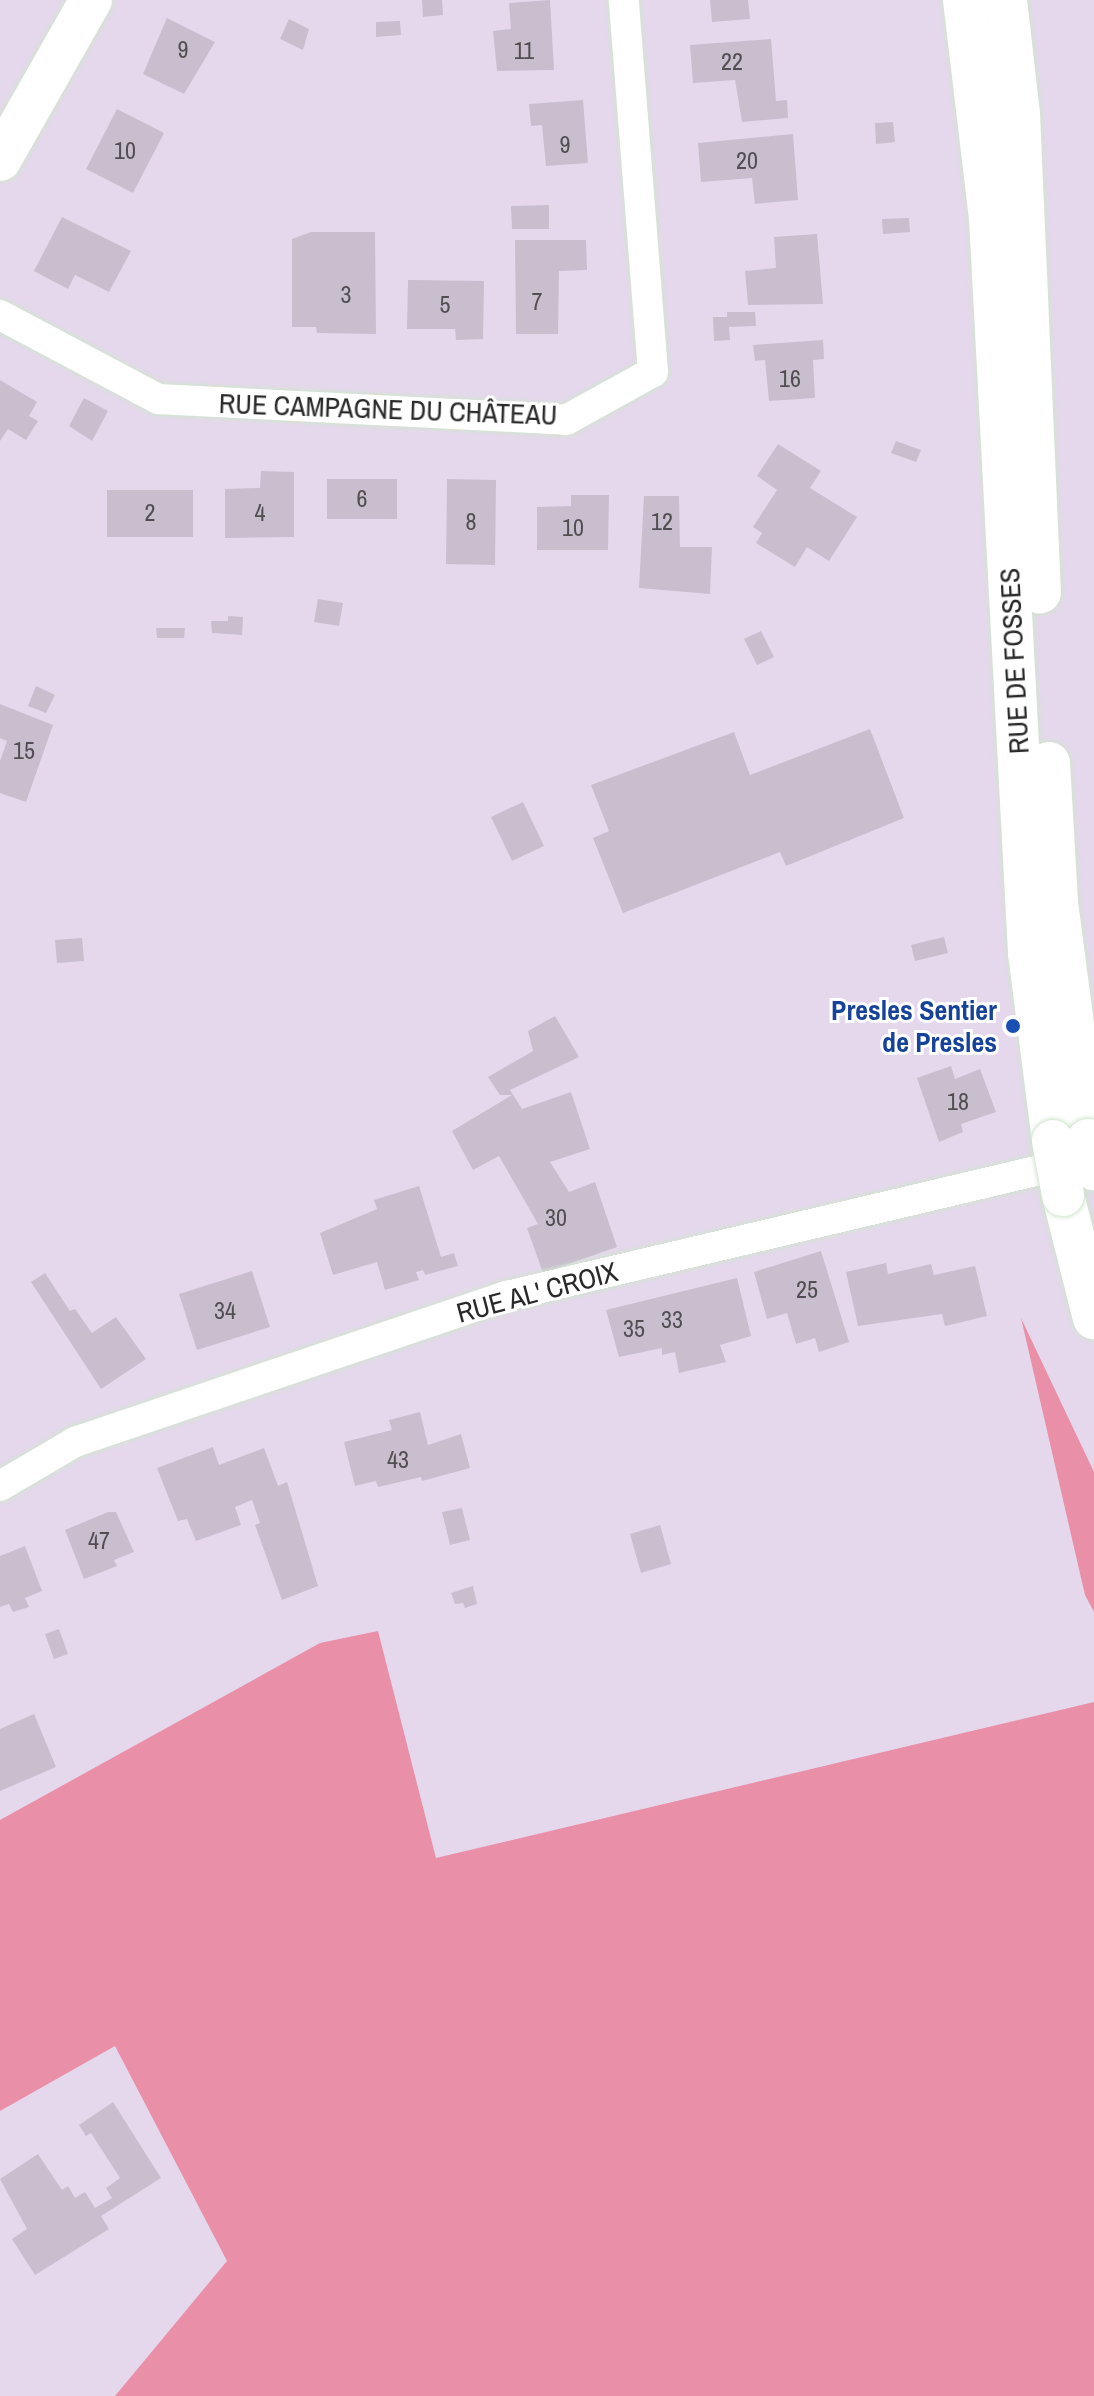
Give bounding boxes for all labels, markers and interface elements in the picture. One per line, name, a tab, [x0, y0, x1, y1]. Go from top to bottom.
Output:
house number: 9	[178, 36, 188, 64]
house number: 11	[514, 37, 534, 65]
house number: 22	[721, 48, 743, 76]
house number: 9	[560, 131, 570, 159]
house number: 10	[114, 137, 136, 165]
house number: 20	[736, 147, 758, 175]
house number: 3	[341, 281, 351, 309]
house number: 7	[532, 288, 542, 316]
house number: 5	[440, 291, 450, 319]
house number: 16	[779, 365, 801, 393]
street label: RUE CAMPAGNE DU CHÂTEAU	[218, 386, 558, 432]
house number: 6	[357, 485, 367, 513]
house number: 2	[145, 499, 155, 527]
house number: 4	[255, 499, 265, 527]
house number: 8	[466, 508, 476, 536]
house number: 12	[651, 508, 673, 536]
house number: 10	[562, 514, 584, 542]
street label: RUE DE FOSSES	[992, 567, 1036, 755]
house number: 15	[13, 737, 35, 765]
place label: Presles Sentier de Presles	[831, 993, 997, 1059]
marker: Presles Sentier de Presles	[1004, 1017, 1022, 1035]
house number: 18	[947, 1088, 969, 1116]
house number: 30	[545, 1204, 567, 1232]
street label: RUE AL' CROIX	[452, 1254, 622, 1330]
house number: 25	[796, 1276, 818, 1304]
house number: 34	[214, 1297, 236, 1325]
house number: 33	[661, 1306, 683, 1334]
house number: 35	[623, 1315, 645, 1343]
house number: 43	[387, 1446, 409, 1474]
house number: 47	[88, 1527, 110, 1555]

